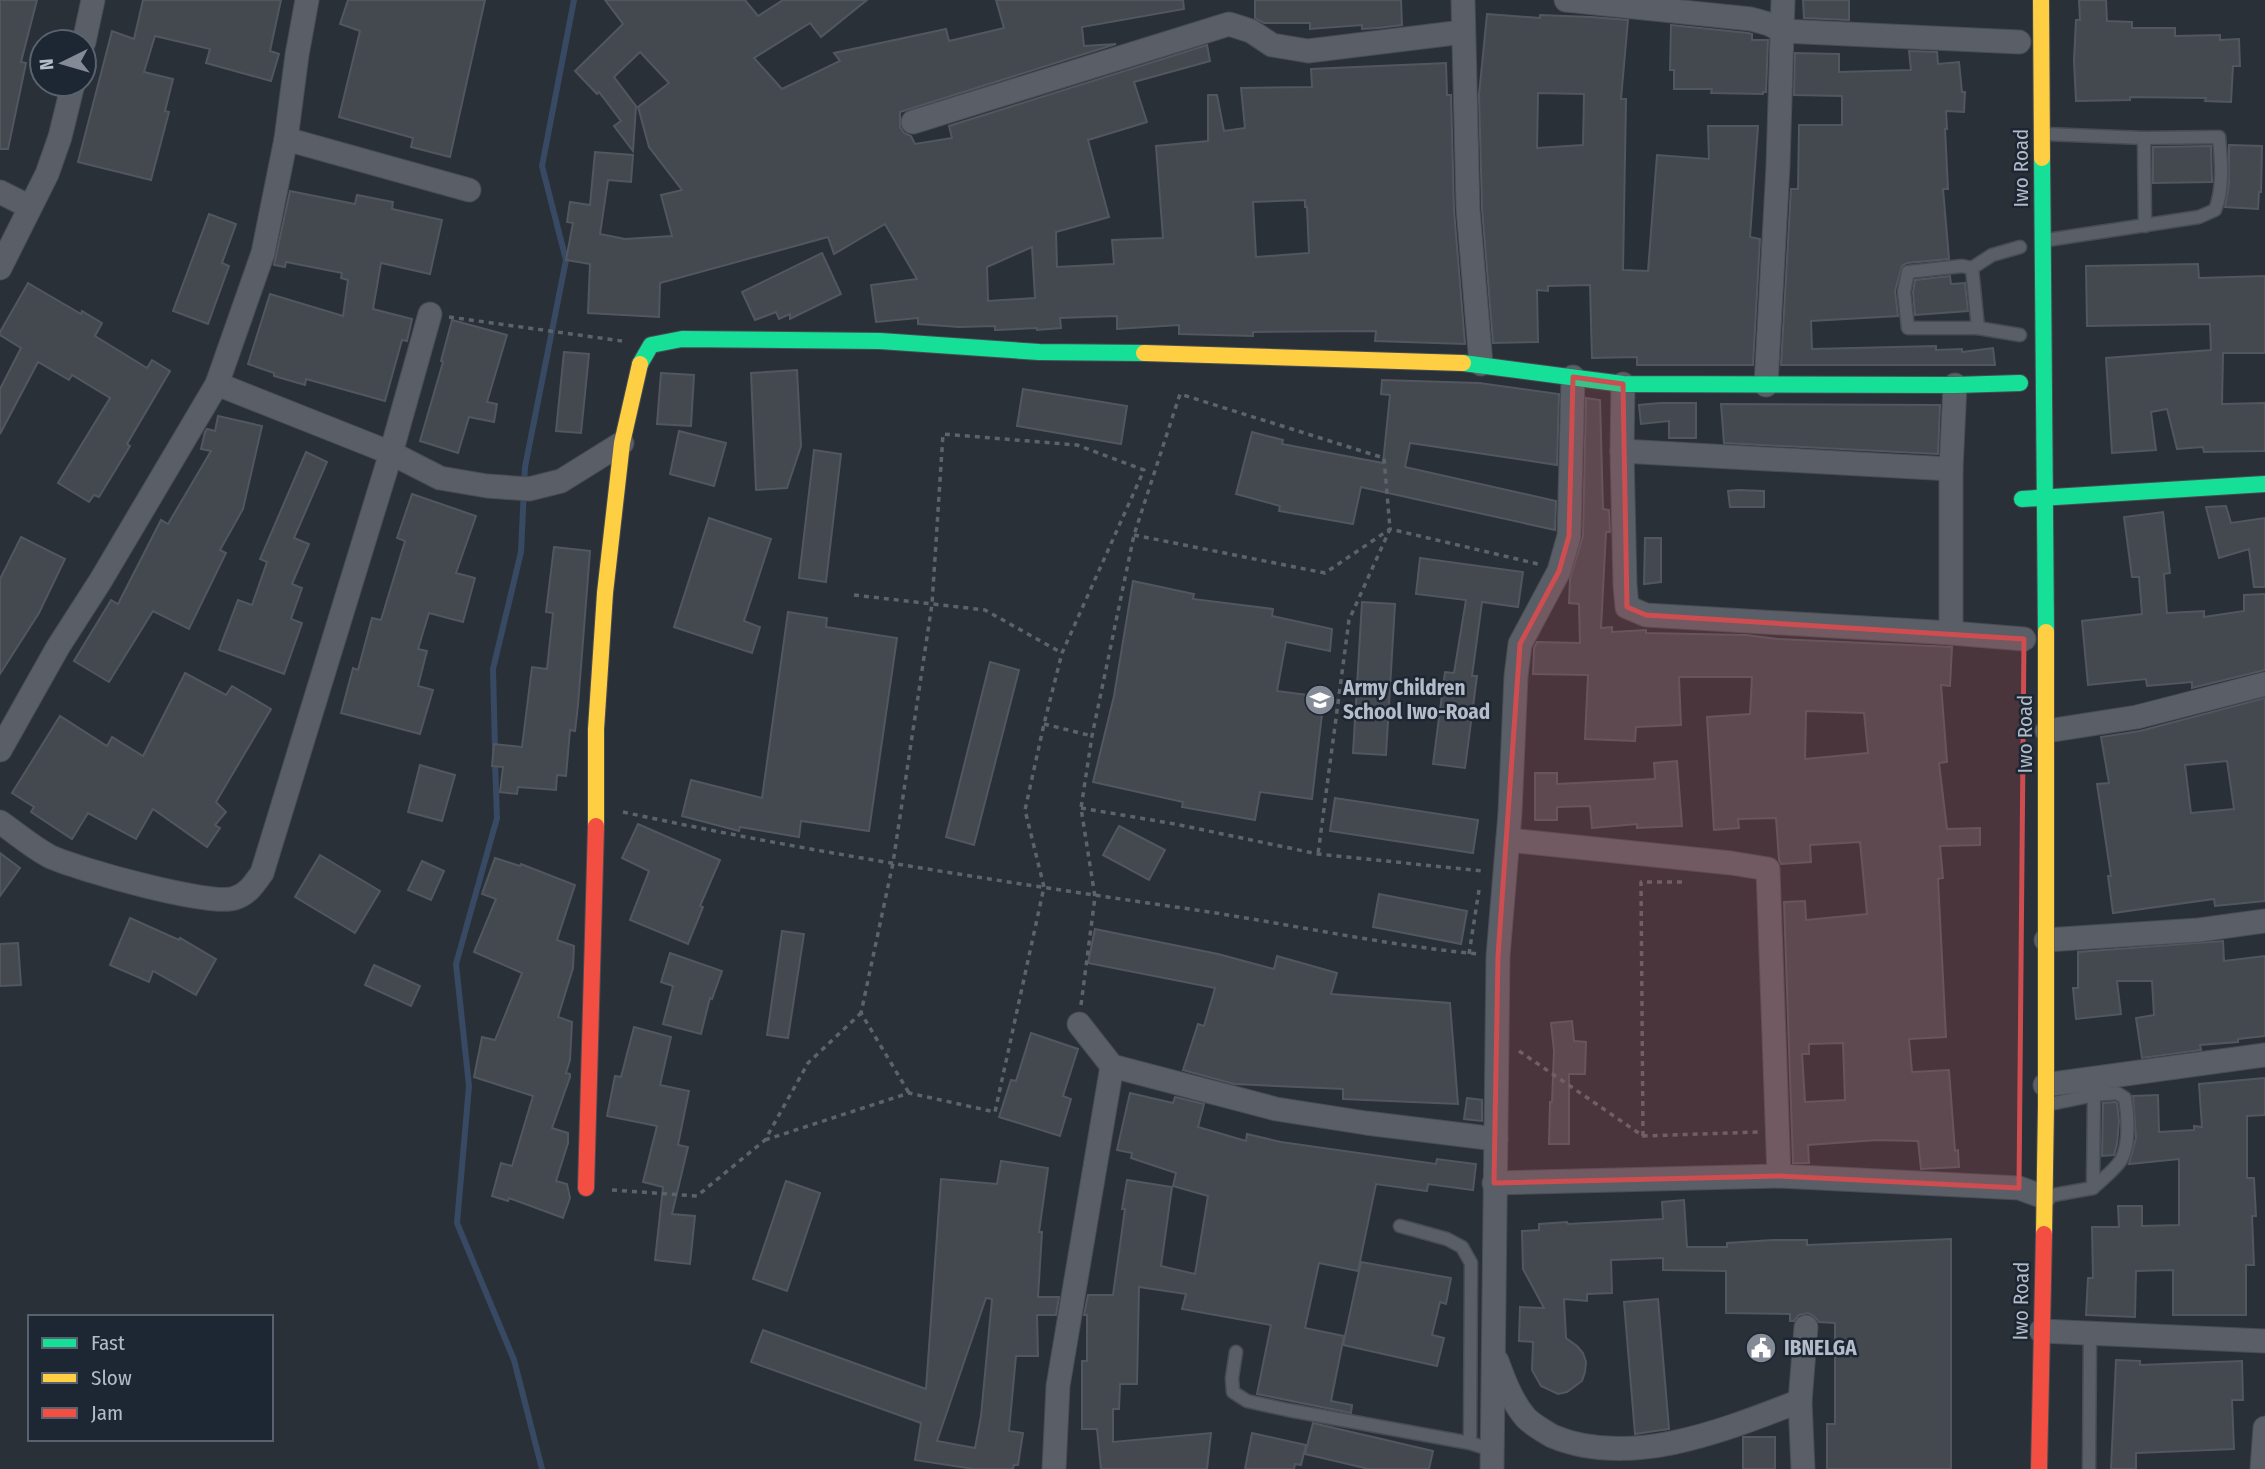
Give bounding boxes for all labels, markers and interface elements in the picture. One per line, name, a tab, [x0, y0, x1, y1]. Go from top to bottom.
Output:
north arrow	[28, 28, 98, 98]
text: N	[35, 58, 59, 71]
street label: Iwo Road	[2008, 129, 2034, 207]
place label: Army Children School Iwo-Road	[1342, 675, 1490, 725]
school or university icon: Army Children School Iwo-Road	[1303, 683, 1337, 717]
street label: Iwo Road	[2012, 695, 2038, 773]
street label: Iwo Road	[2007, 1261, 2035, 1341]
legend	[28, 1315, 273, 1441]
text: Fast	[91, 1330, 125, 1356]
public building icon: IBNELGA	[1744, 1331, 1778, 1365]
place label: IBNELGA	[1784, 1335, 1857, 1361]
text: Slow	[91, 1365, 132, 1391]
text: Jam	[91, 1400, 123, 1426]

